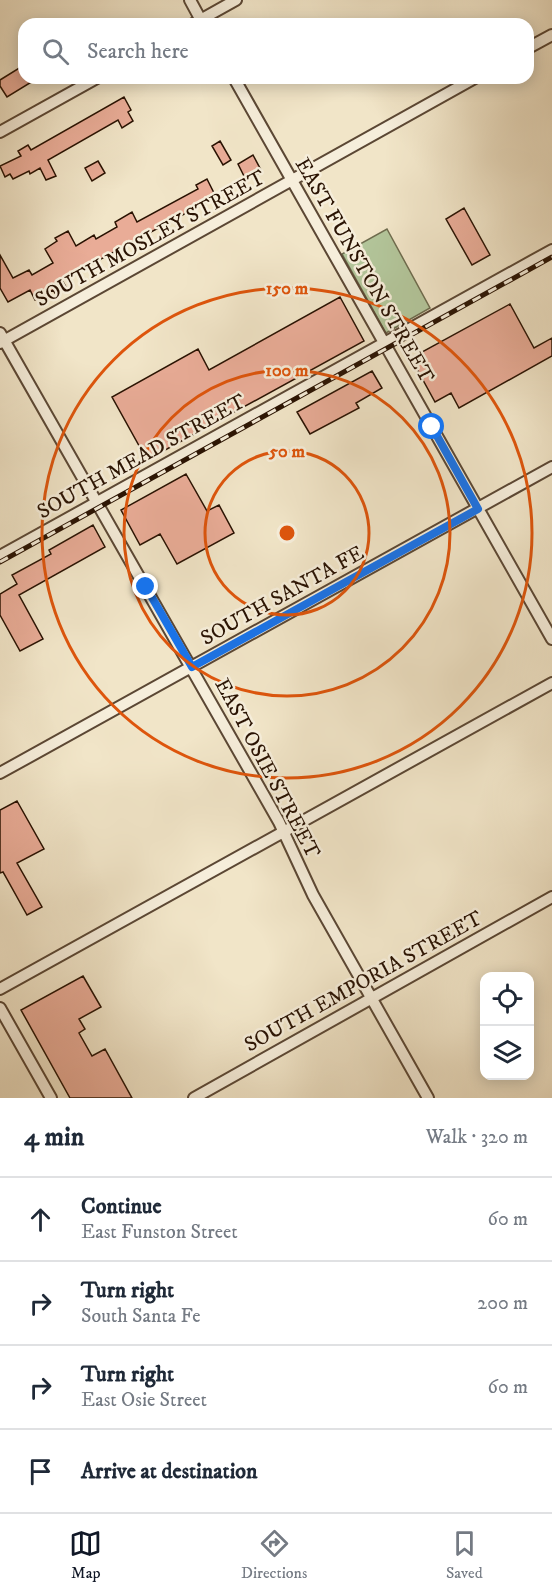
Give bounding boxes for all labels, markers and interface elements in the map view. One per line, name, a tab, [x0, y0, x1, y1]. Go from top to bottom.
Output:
search box	[18, 18, 534, 84]
icon: search	[39, 35, 72, 68]
text: Search here	[87, 38, 189, 65]
street label: EAST FUNSTON STREET	[289, 153, 439, 388]
street label: SOUTH MOSLEY STREET	[31, 165, 270, 313]
text: 150 m	[266, 278, 309, 300]
text: 100 m	[265, 360, 309, 382]
street label: SOUTH MEAD STREET	[33, 389, 250, 525]
route start	[418, 413, 444, 439]
text: 50 m	[268, 441, 305, 463]
centre of rings	[277, 523, 297, 543]
street label: SOUTH SANTA FE	[196, 540, 369, 652]
route end	[132, 573, 158, 599]
street label: EAST OSIE STREET	[209, 674, 326, 863]
street label: SOUTH EMPORIA STREET	[240, 905, 487, 1058]
map controls	[480, 972, 534, 1080]
button: locate	[480, 972, 534, 1026]
button: layers	[480, 1026, 534, 1080]
text: 4 min	[24, 1121, 84, 1154]
text: Walk · 320 m	[426, 1125, 528, 1150]
text: Continue	[81, 1193, 162, 1220]
icon: ahead	[24, 1203, 57, 1236]
text: 60 m	[488, 1207, 528, 1232]
text: East Funston Street	[81, 1220, 238, 1245]
text: Turn right	[81, 1277, 174, 1304]
icon: right	[24, 1287, 57, 1320]
text: 200 m	[477, 1291, 528, 1316]
text: South Santa Fe	[81, 1304, 201, 1329]
text: Turn right	[81, 1361, 174, 1388]
icon: right	[24, 1371, 57, 1404]
text: 60 m	[488, 1375, 528, 1400]
text: East Osie Street	[81, 1388, 207, 1413]
icon: arrive	[24, 1455, 57, 1488]
text: Arrive at destination	[81, 1458, 258, 1485]
tab: Map	[69, 1527, 102, 1583]
tab: Directions	[241, 1527, 307, 1583]
tab: Saved	[446, 1527, 483, 1583]

